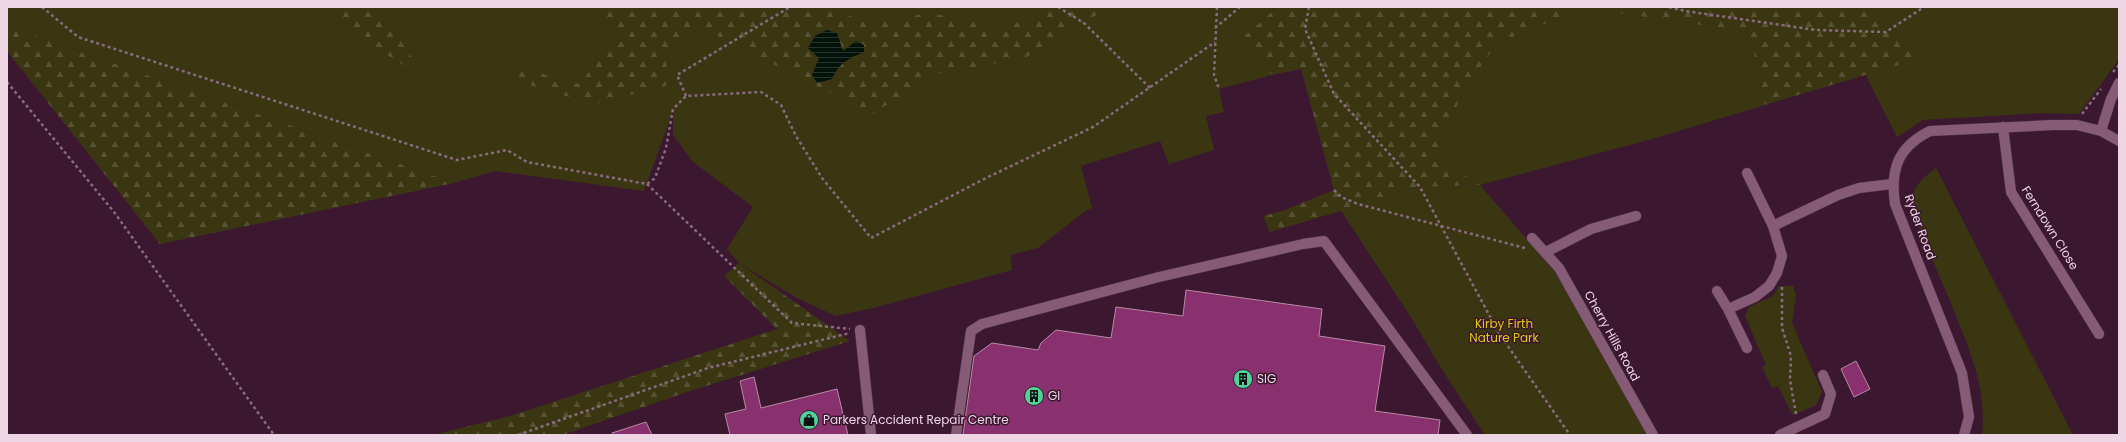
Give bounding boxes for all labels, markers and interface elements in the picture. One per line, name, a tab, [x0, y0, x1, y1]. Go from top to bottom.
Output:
street label: Ferndown Close	[2018, 183, 2083, 273]
street label: Ryder Road	[1901, 192, 1940, 262]
street label: Cherry Hills Road	[1580, 287, 1644, 384]
park label: Kirby Firth Nature Park	[1469, 315, 1540, 346]
building icon: SIG	[1232, 368, 1254, 390]
place label: SIG	[1257, 370, 1276, 387]
building icon: GI	[1023, 385, 1045, 407]
place label: GI	[1048, 387, 1060, 404]
shop icon: Parkers Accident Repair Centre	[798, 409, 820, 431]
place label: Parkers Accident Repair Centre	[823, 411, 1009, 428]

